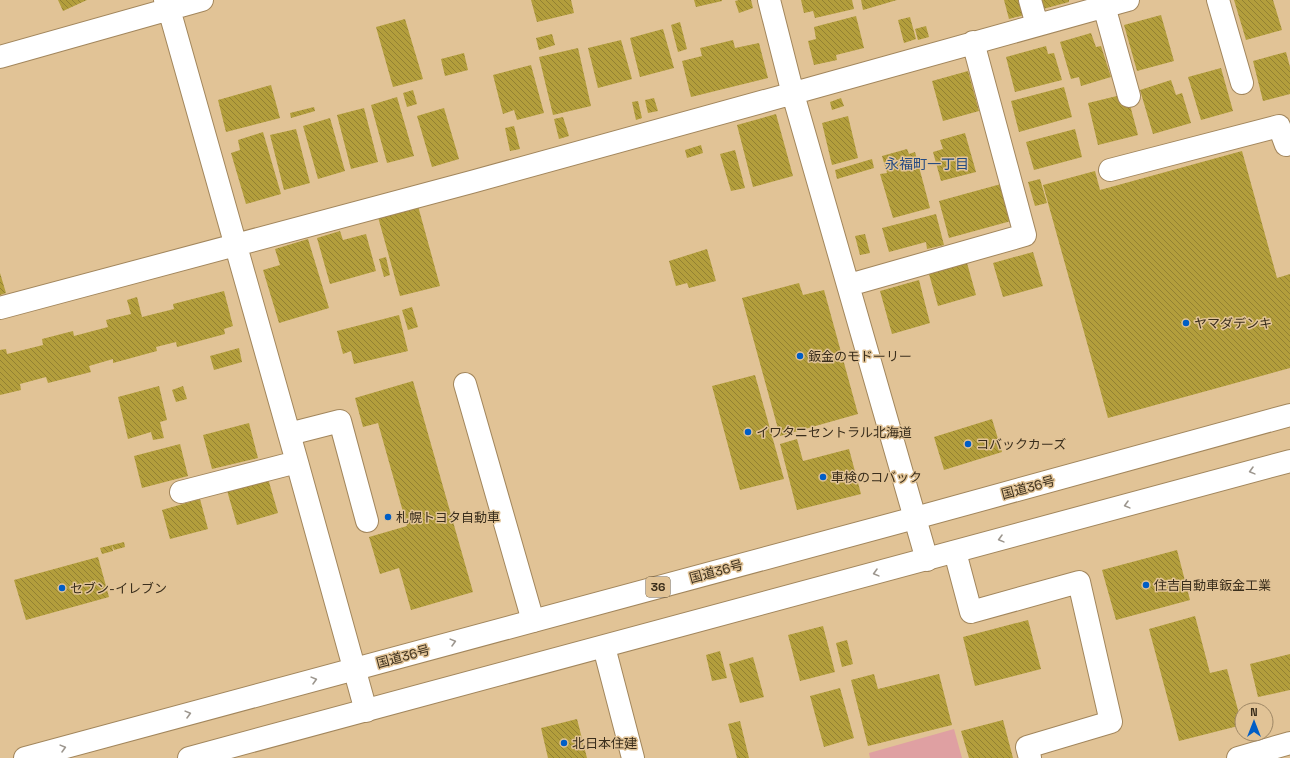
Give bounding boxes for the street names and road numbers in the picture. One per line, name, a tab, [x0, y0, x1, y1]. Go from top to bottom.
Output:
street label: 国道36号	[999, 472, 1057, 503]
street label: 国道36号	[687, 556, 745, 587]
road number: 36	[646, 577, 670, 597]
street label: 国道36号	[374, 641, 432, 672]

